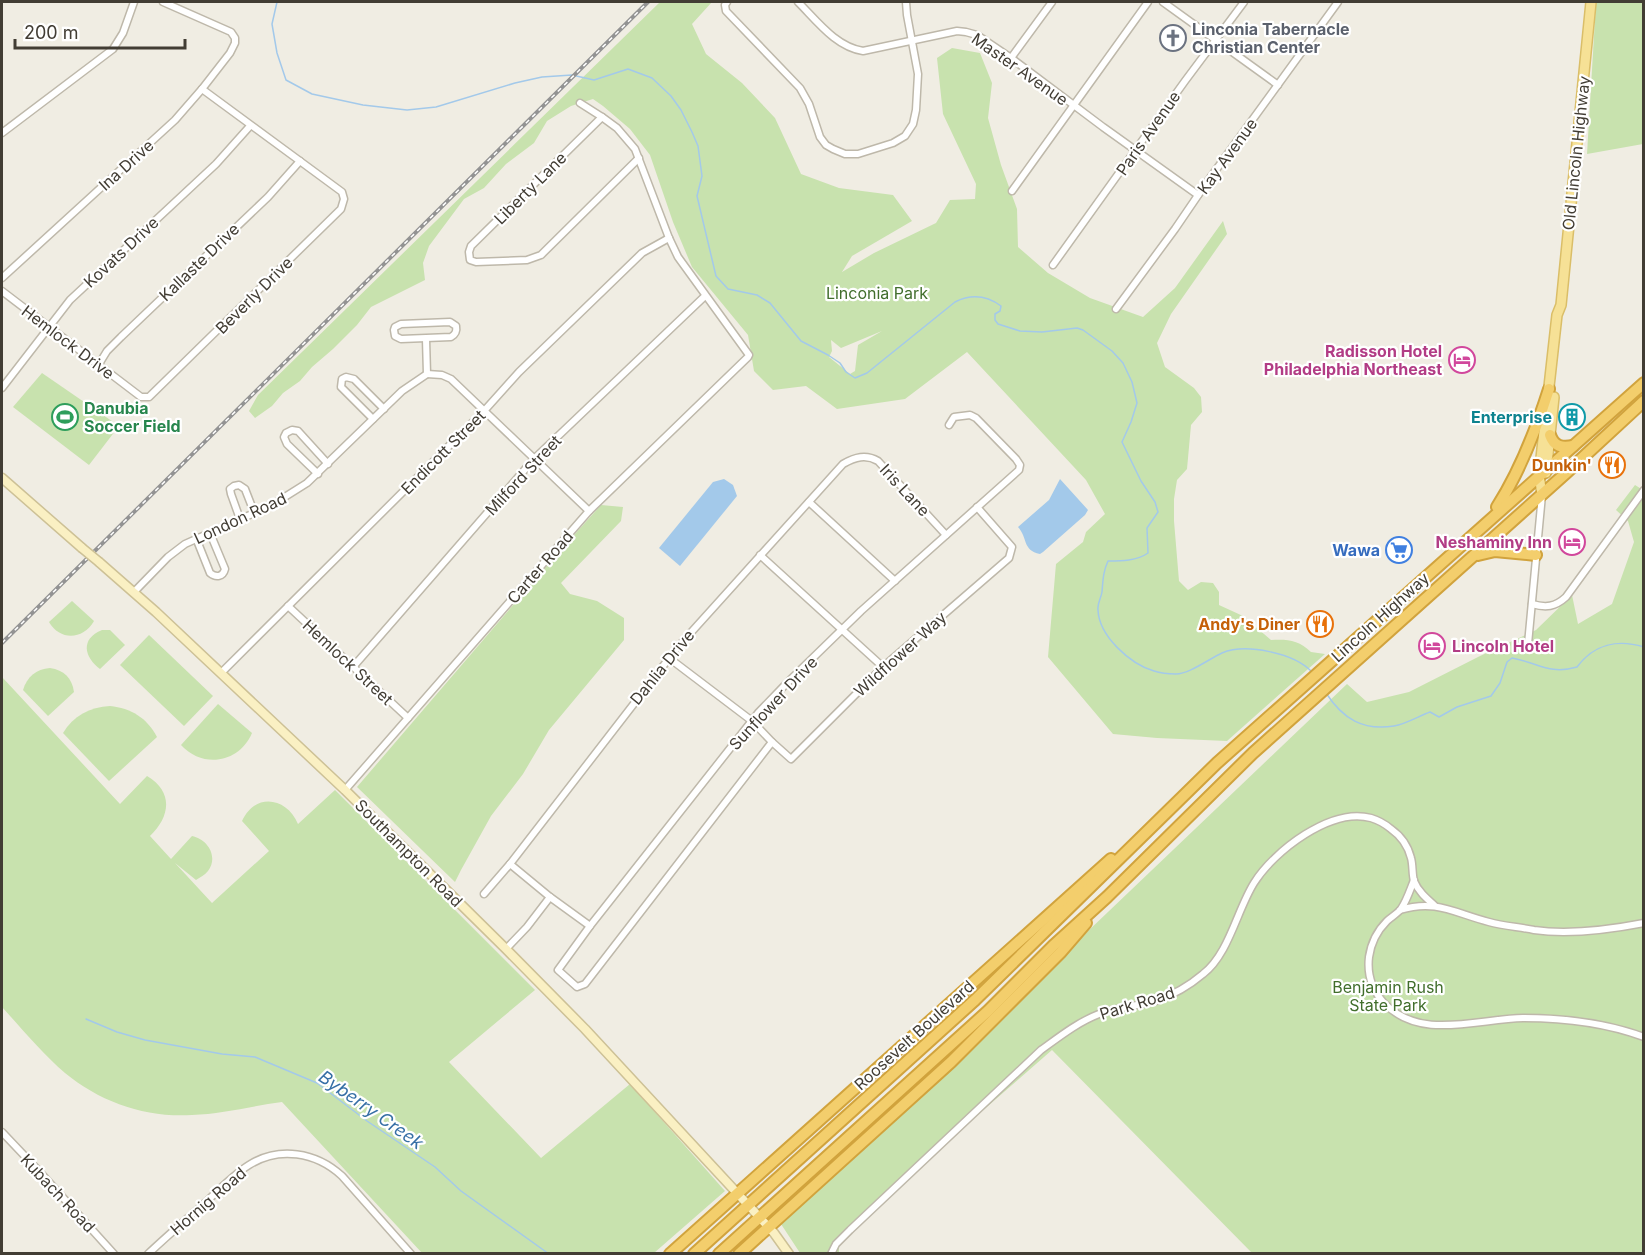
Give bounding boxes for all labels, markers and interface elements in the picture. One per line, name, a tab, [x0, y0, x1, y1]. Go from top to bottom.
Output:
scale bar	[15, 12, 184, 50]
place label: Linconia Tabernacle Christian Center	[1192, 19, 1350, 57]
text: 200 m	[24, 22, 79, 43]
church icon: Linconia Tabernacle Christian Center	[1158, 23, 1188, 53]
street label: Master Avenue	[968, 28, 1072, 110]
street label: Old Lincoln Highway	[1558, 75, 1594, 231]
street label: Paris Avenue	[1112, 87, 1184, 179]
street label: Kay Avenue	[1193, 114, 1261, 198]
street label: Ina Drive	[94, 135, 158, 195]
street label: Liberty Lane	[490, 148, 570, 228]
street label: Kovats Drive	[79, 212, 163, 292]
street label: Kallaste Drive	[155, 219, 243, 305]
street label: Beverly Drive	[211, 252, 297, 338]
park label: Linconia Park	[826, 283, 928, 303]
street label: Hemlock Drive	[18, 301, 118, 383]
place label: Radisson Hotel Philadelphia Northeast	[1264, 341, 1442, 379]
hotel icon: Radisson Hotel Philadelphia Northeast	[1447, 345, 1477, 375]
place label: Danubia Soccer Field	[84, 398, 181, 436]
sports icon: Danubia Soccer Field	[50, 402, 80, 432]
building icon: Enterprise	[1557, 402, 1587, 432]
street label: Endicott Street	[397, 406, 489, 498]
place label: Enterprise	[1471, 407, 1552, 427]
street label: Milford Street	[481, 431, 565, 519]
restaurant icon: Dunkin'	[1597, 450, 1627, 480]
place label: Dunkin'	[1532, 455, 1592, 475]
street label: Iris Lane	[876, 460, 934, 520]
street label: London Road	[190, 488, 290, 548]
street label: Carter Road	[503, 526, 577, 608]
hotel icon: Neshaminy Inn	[1557, 527, 1587, 557]
place label: Neshaminy Inn	[1436, 532, 1552, 552]
supermarket icon: Wawa	[1384, 535, 1414, 565]
place label: Wawa	[1332, 540, 1380, 560]
street label: Lincoln Highway	[1327, 568, 1433, 666]
street label: Wildflower Way	[850, 607, 950, 701]
restaurant icon: Andy's Diner	[1305, 609, 1335, 639]
place label: Andy's Diner	[1198, 614, 1300, 634]
street label: Hemlock Street	[299, 615, 397, 709]
street label: Dahlia Drive	[626, 625, 698, 709]
hotel icon: Lincoln Hotel	[1417, 631, 1447, 661]
place label: Lincoln Hotel	[1452, 636, 1554, 656]
street label: Sunflower Drive	[725, 652, 821, 754]
street label: Southampton Road	[351, 795, 467, 911]
street label: Roosevelt Boulevard	[850, 976, 978, 1094]
park label: Benjamin Rush State Park	[1332, 977, 1444, 1015]
street label: Park Road	[1097, 982, 1177, 1024]
water label: Byberry Creek	[315, 1066, 429, 1154]
street label: Kubach Road	[16, 1149, 100, 1237]
street label: Hornig Road	[166, 1163, 250, 1239]

